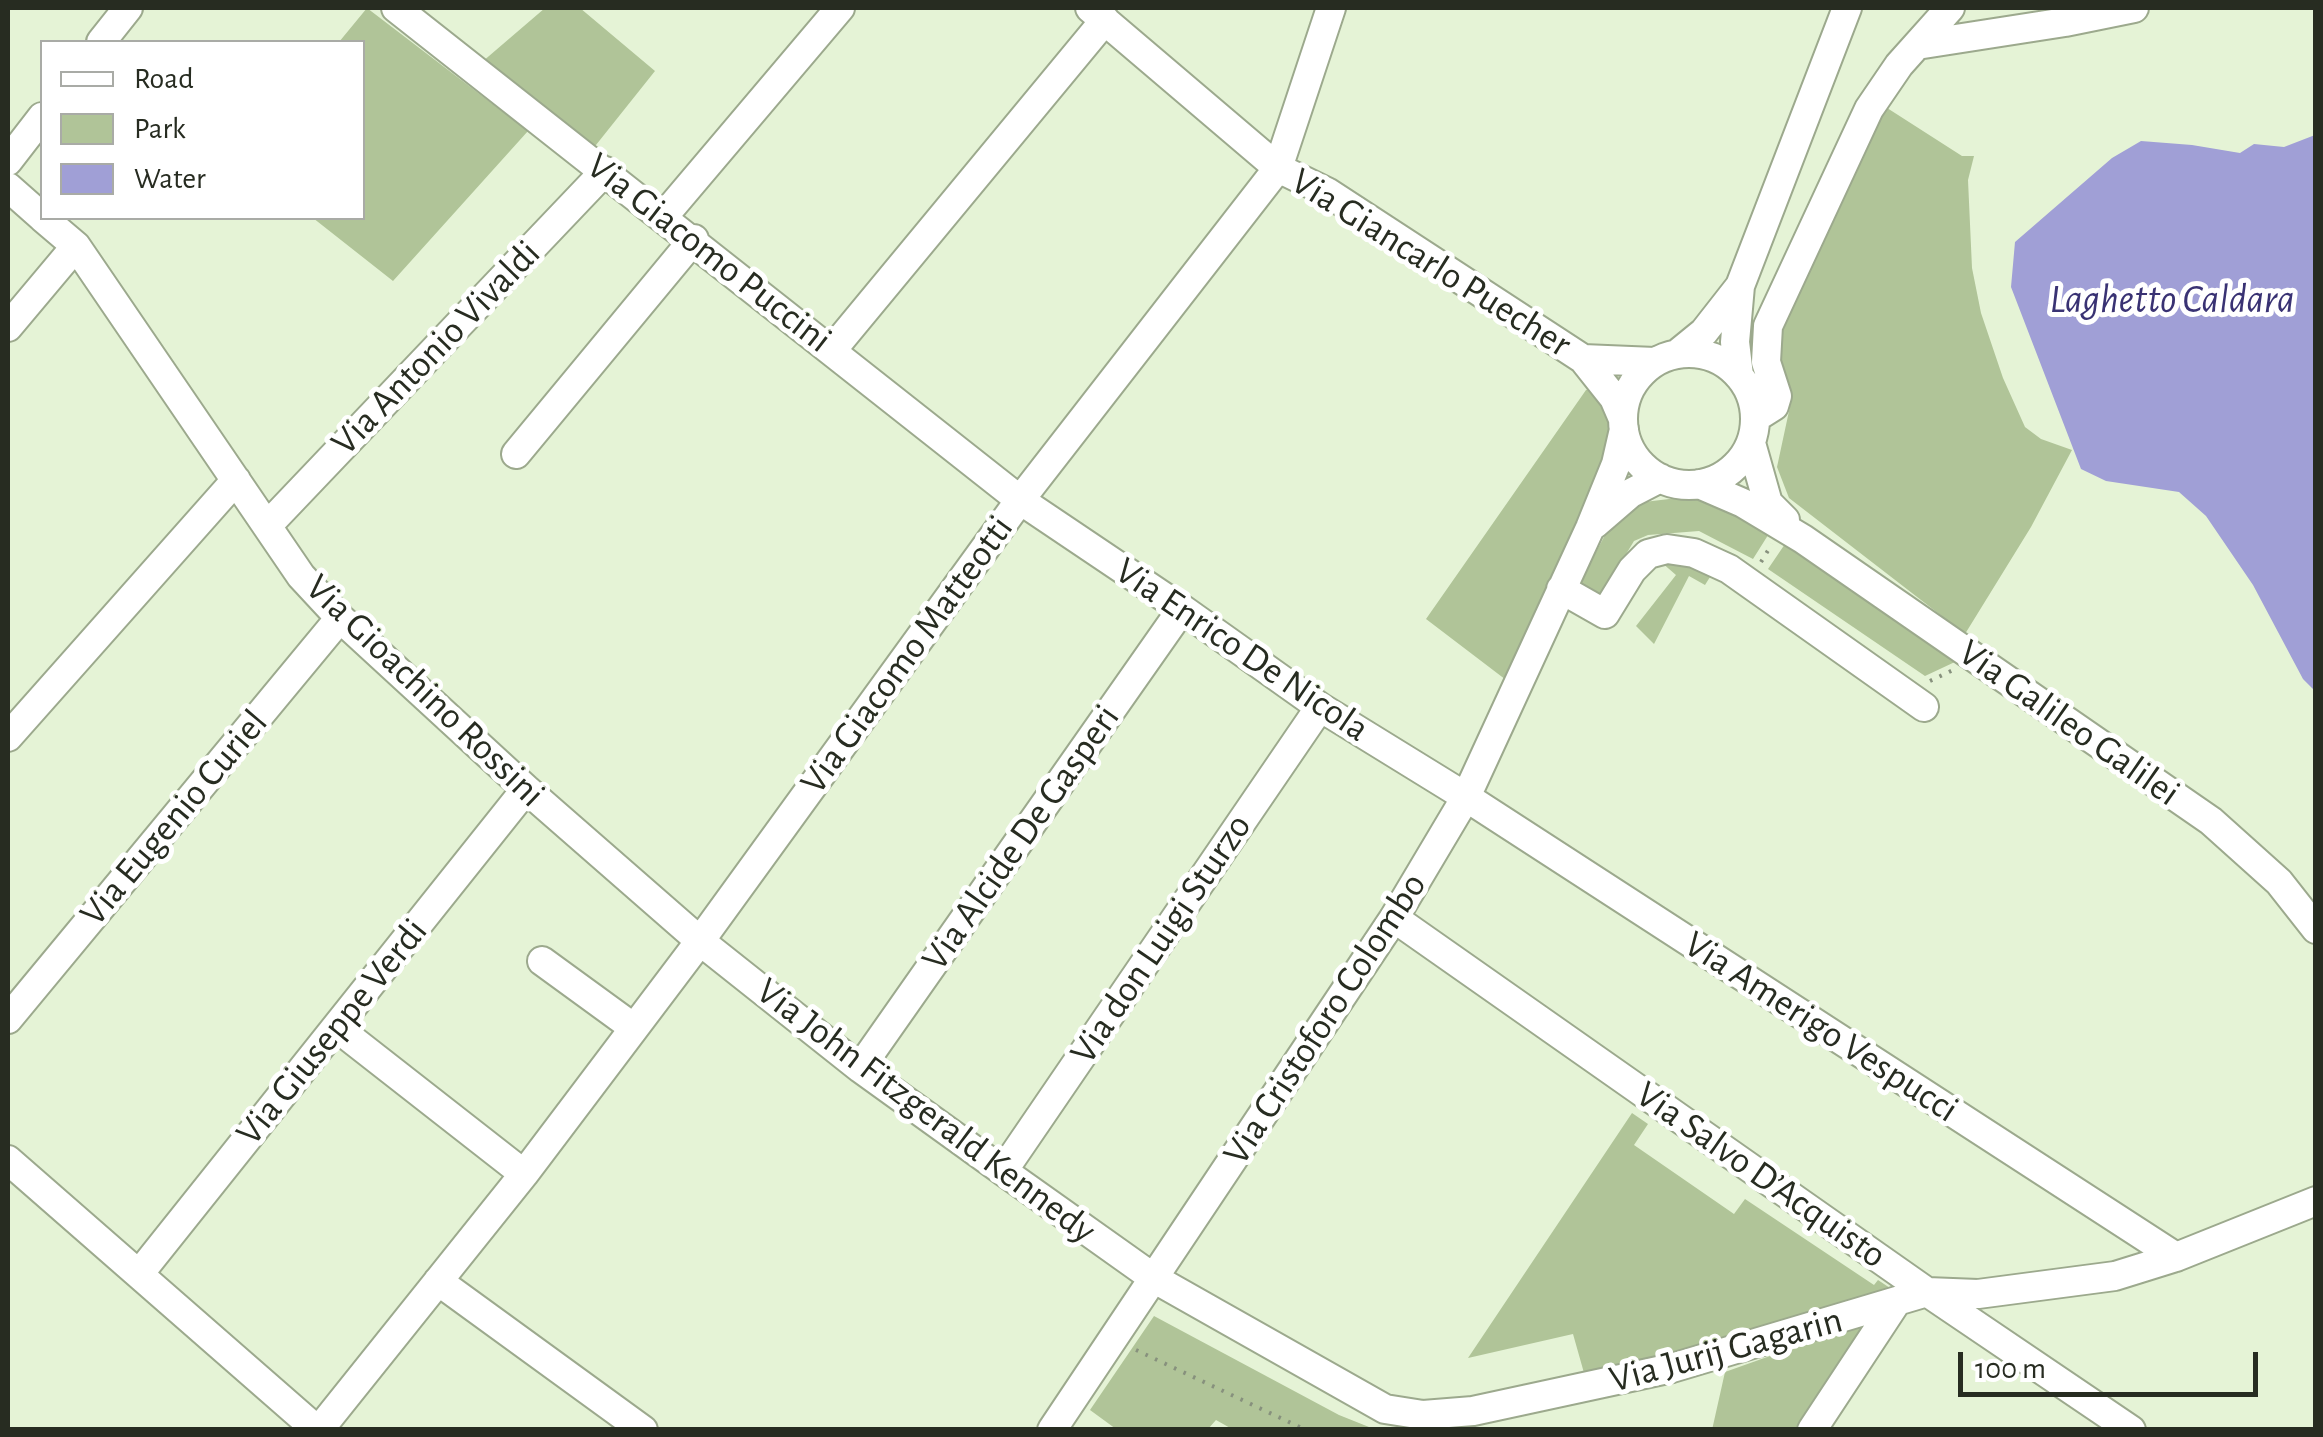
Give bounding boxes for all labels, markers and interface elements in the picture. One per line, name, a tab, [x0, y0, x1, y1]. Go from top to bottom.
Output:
legend	[40, 40, 365, 220]
text: Road	[134, 64, 194, 94]
text: Park	[134, 114, 186, 144]
street label: Via Giacomo Puccini	[578, 143, 840, 363]
street label: Via Giancarlo Puecher	[1283, 158, 1579, 368]
text: Water	[134, 164, 206, 194]
street label: Via Antonio Vivaldi	[322, 231, 550, 465]
water label: Laghetto Caldara	[2049, 276, 2295, 324]
street label: Via Giacomo Matteotti	[791, 507, 1023, 803]
street label: Via Enrico De Nicola	[1106, 548, 1378, 752]
street label: Via Gioachino Rossini	[296, 565, 554, 817]
street label: Via Galileo Galilei	[1950, 630, 2188, 816]
street label: Via Alcide De Gasperi	[912, 696, 1130, 980]
street label: Via Eugenio Curiel	[70, 701, 278, 935]
street label: Via don Luigi Sturzo	[1061, 805, 1261, 1073]
street label: Via Cristoforo Colombo	[1214, 865, 1436, 1173]
street label: Via Giuseppe Verdi	[227, 910, 437, 1154]
street label: Via Amerigo Vespucci	[1676, 921, 1966, 1133]
street label: Via John Fitzgerald Kennedy	[747, 968, 1105, 1254]
street label: Via Salvo D’Acquisto	[1627, 1072, 1895, 1278]
street label: Via Jurij Gagarin	[1605, 1297, 1847, 1403]
scale bar	[1963, 1332, 2263, 1394]
text: 100 m	[1975, 1354, 2046, 1384]

